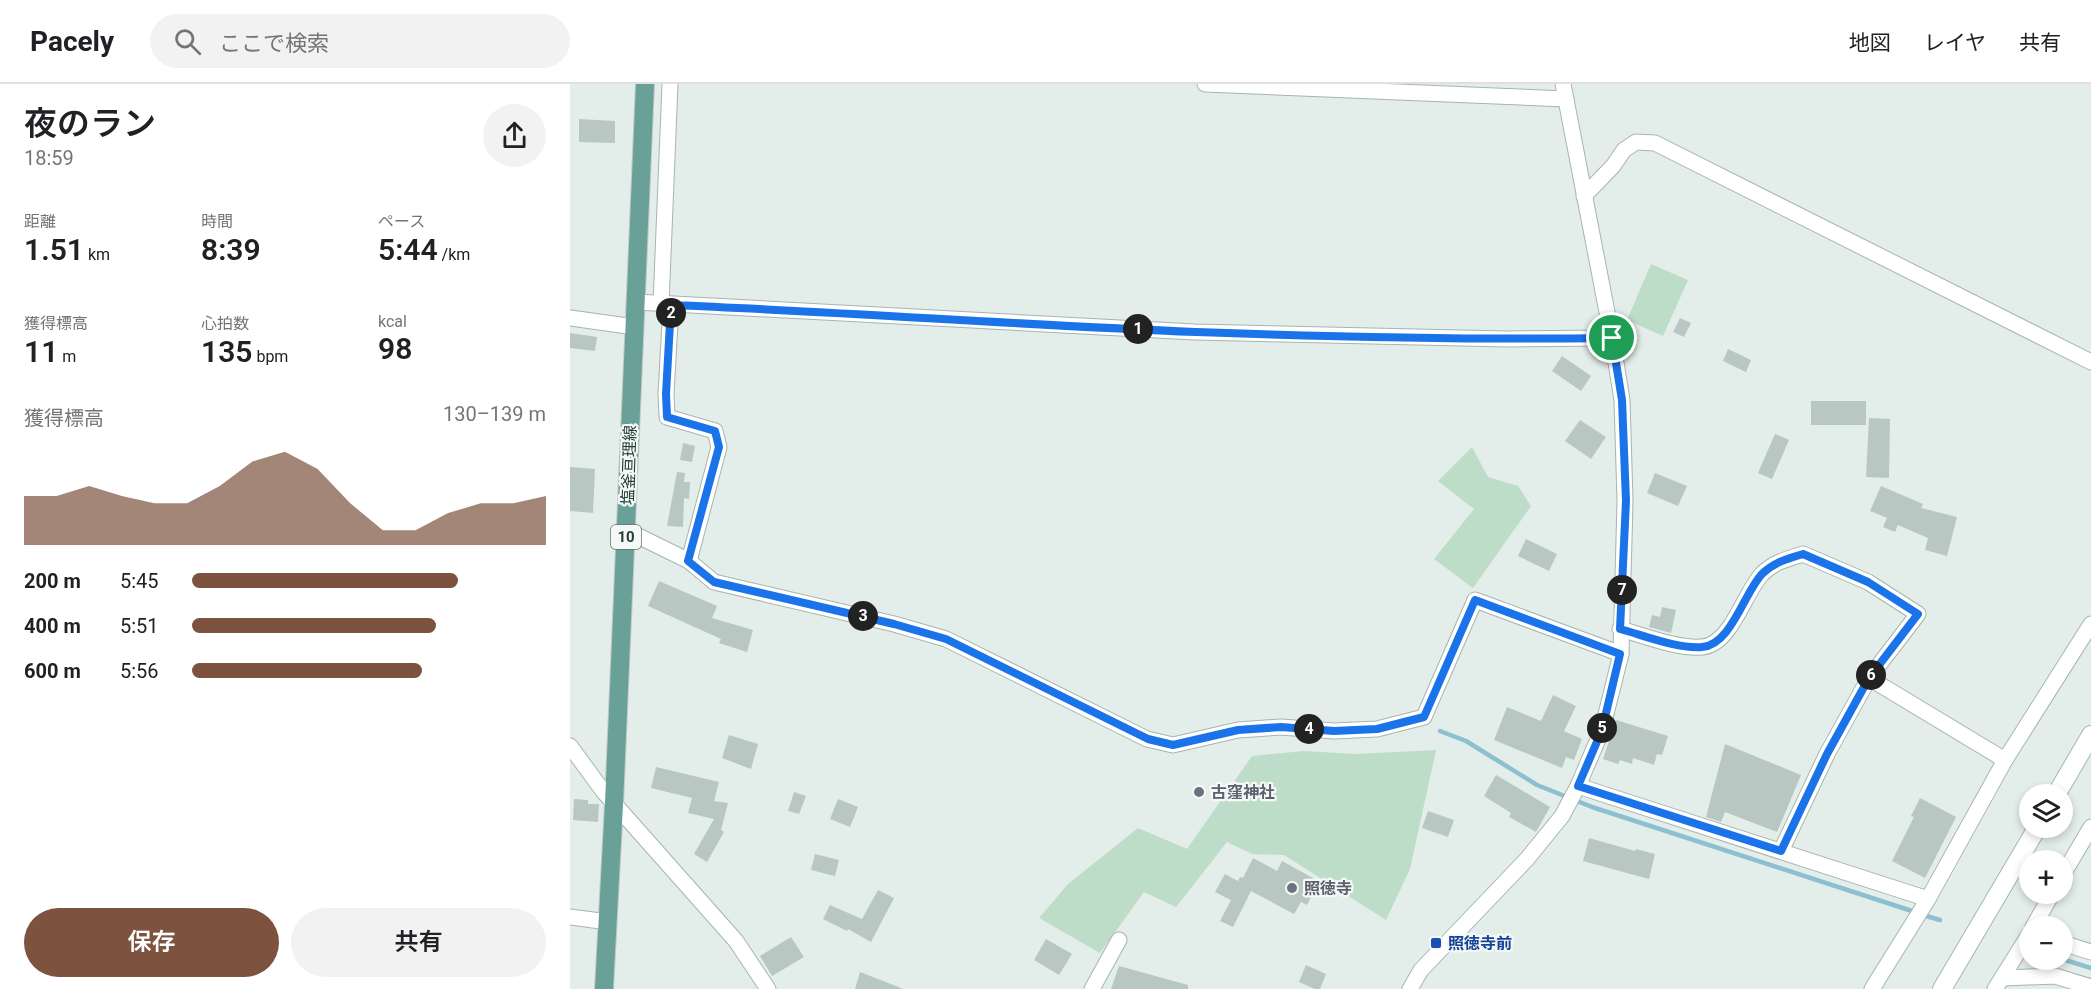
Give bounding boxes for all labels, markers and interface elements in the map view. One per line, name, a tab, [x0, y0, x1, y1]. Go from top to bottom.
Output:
search box	[150, 14, 570, 68]
text: Pacely	[30, 25, 114, 58]
icon: search	[171, 25, 204, 58]
text: ここで検索	[219, 31, 329, 56]
text: 地図	[1849, 31, 1891, 55]
text: レイヤ	[1924, 31, 1986, 55]
text: 共有	[2019, 31, 2061, 55]
text: 夜のラン	[24, 104, 156, 143]
button: share	[483, 104, 546, 167]
text: 18:59	[24, 146, 74, 170]
text: 距離	[24, 212, 56, 231]
text: 時間	[201, 212, 233, 231]
text: ペース	[378, 212, 425, 231]
text: 1.51	[24, 232, 84, 267]
text: 8:39	[201, 232, 261, 267]
text: 5:44	[378, 232, 438, 267]
text: km	[84, 245, 110, 264]
text: /km	[438, 245, 470, 264]
pin: 2	[656, 298, 686, 328]
text: 2	[666, 303, 676, 322]
text: kcal	[378, 312, 407, 331]
pin	[1586, 312, 1637, 363]
text: 獲得標高	[24, 314, 88, 333]
text: 心拍数	[201, 314, 249, 333]
pin: 1	[1123, 314, 1153, 344]
text: 1	[1133, 319, 1143, 338]
icon: arrive	[1595, 321, 1628, 354]
text: 98	[378, 331, 412, 366]
text: 11	[24, 334, 58, 369]
text: 135	[201, 334, 252, 369]
text: m	[58, 347, 76, 366]
text: bpm	[252, 347, 288, 366]
text: 130–139 m	[443, 402, 546, 426]
text: 獲得標高	[24, 406, 104, 430]
street label: 塩釜亘理線	[618, 425, 640, 505]
road number: 10	[611, 525, 641, 549]
text: 200 m	[24, 569, 81, 593]
text: 5:45	[120, 569, 159, 593]
pin: 7	[1607, 575, 1637, 605]
text: 7	[1617, 580, 1627, 599]
pin: 3	[848, 601, 878, 631]
text: 3	[858, 606, 868, 625]
text: 400 m	[24, 614, 81, 638]
text: 5:51	[120, 614, 159, 638]
text: 600 m	[24, 659, 81, 683]
text: 5:56	[120, 659, 159, 683]
pin: 6	[1856, 660, 1886, 690]
text: 6	[1866, 665, 1876, 684]
pin: 5	[1587, 713, 1617, 743]
pin: 4	[1294, 714, 1324, 744]
text: 5	[1597, 718, 1607, 737]
text: 4	[1304, 719, 1314, 738]
place label: 古窪神社	[1211, 783, 1275, 802]
map controls	[2019, 784, 2073, 970]
button: layers	[2019, 784, 2073, 838]
marker: 古窪神社	[1192, 785, 1206, 799]
button: +	[2019, 850, 2073, 904]
place label: 照徳寺	[1304, 879, 1352, 898]
marker: 照徳寺	[1285, 881, 1299, 895]
button: 保存	[24, 908, 279, 977]
button: 共有	[291, 908, 546, 977]
button: −	[2019, 916, 2073, 970]
place label: 照徳寺前	[1448, 934, 1512, 953]
marker: 照徳寺前	[1429, 936, 1443, 950]

